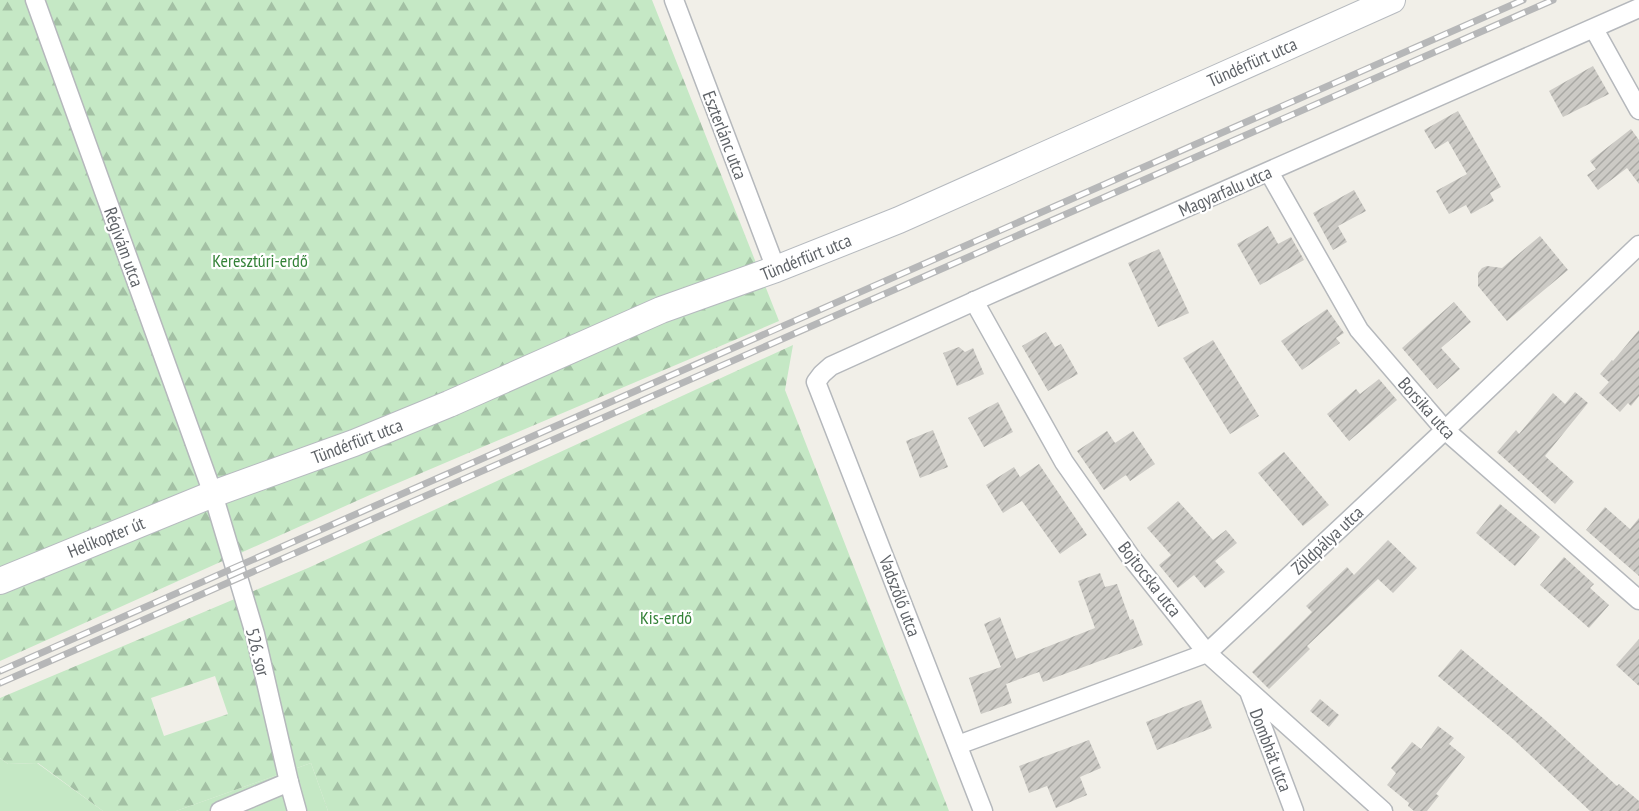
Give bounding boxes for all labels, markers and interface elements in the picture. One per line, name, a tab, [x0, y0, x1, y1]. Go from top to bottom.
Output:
street label: Tündérfürt utca	[1204, 32, 1300, 92]
street label: Eszterlánc utca	[698, 88, 752, 182]
street label: Magyarfalu utca	[1175, 160, 1275, 222]
street label: Régivám utca	[99, 204, 149, 290]
street label: Tündérfürt utca	[757, 228, 855, 286]
park label: Keresztúri-erdő	[212, 249, 308, 272]
street label: Borsika utca	[1393, 372, 1461, 444]
street label: Tündérfürt utca	[308, 413, 406, 469]
street label: Zöldpálya utca	[1286, 501, 1368, 579]
street label: Helikopter út	[64, 511, 148, 563]
street label: Bojtocska utca	[1113, 537, 1187, 621]
street label: Vadszőlő utca	[874, 551, 926, 640]
park label: Kis-erdő	[640, 606, 692, 629]
street label: 526. sor	[241, 625, 275, 679]
street label: Dombhát utca	[1245, 705, 1297, 795]

